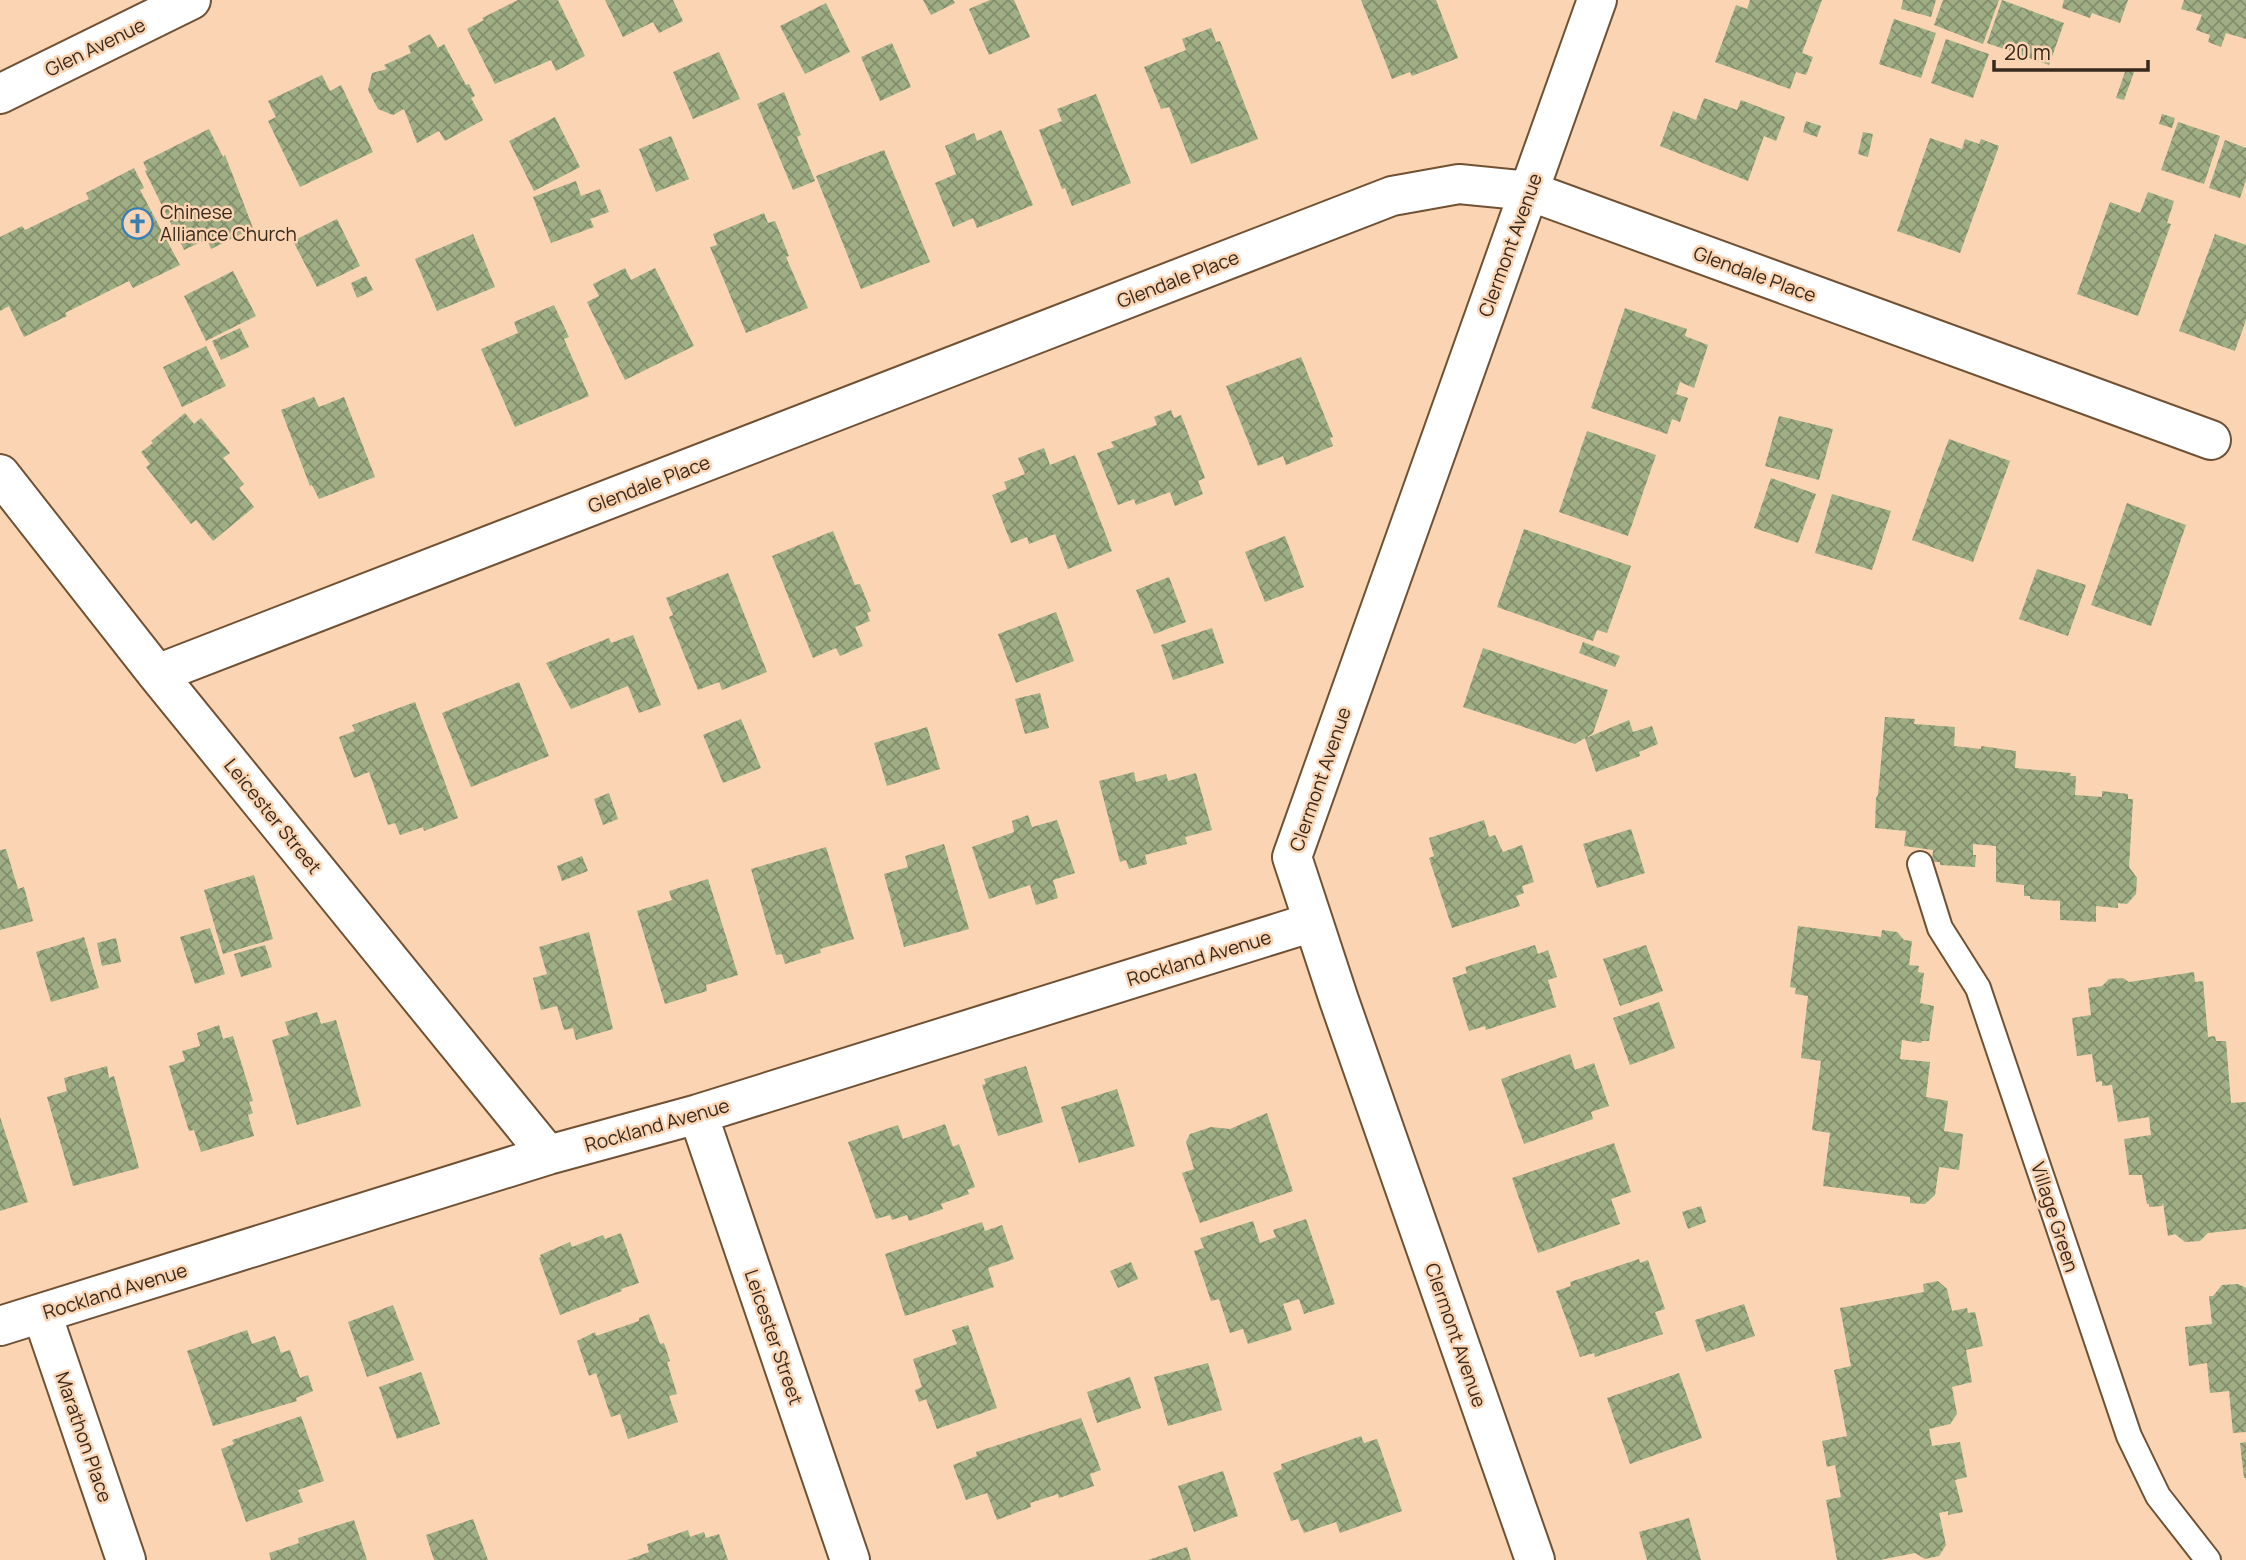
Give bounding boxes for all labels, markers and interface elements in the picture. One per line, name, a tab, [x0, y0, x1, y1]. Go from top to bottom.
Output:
street label: Glen Avenue	[40, 11, 150, 83]
scale bar	[1994, 28, 2148, 72]
text: 20 m	[2004, 38, 2051, 66]
street label: Clermont Avenue	[1472, 170, 1548, 320]
place label: Chinese Alliance Church	[160, 199, 297, 247]
church icon: Chinese Alliance Church	[120, 206, 154, 240]
street label: Glendale Place	[1690, 240, 1820, 308]
street label: Glendale Place	[1113, 244, 1243, 314]
street label: Glendale Place	[584, 449, 714, 519]
street label: Clermont Avenue	[1283, 703, 1357, 855]
street label: Leicester Street	[218, 753, 328, 879]
street label: Rockland Avenue	[1124, 924, 1274, 992]
street label: Rockland Avenue	[582, 1092, 732, 1158]
street label: Village Green	[2025, 1159, 2085, 1275]
street label: Rockland Avenue	[40, 1257, 190, 1325]
street label: Clermont Avenue	[1419, 1259, 1493, 1411]
street label: Leicester Street	[739, 1266, 809, 1408]
street label: Marathon Place	[49, 1368, 119, 1506]

